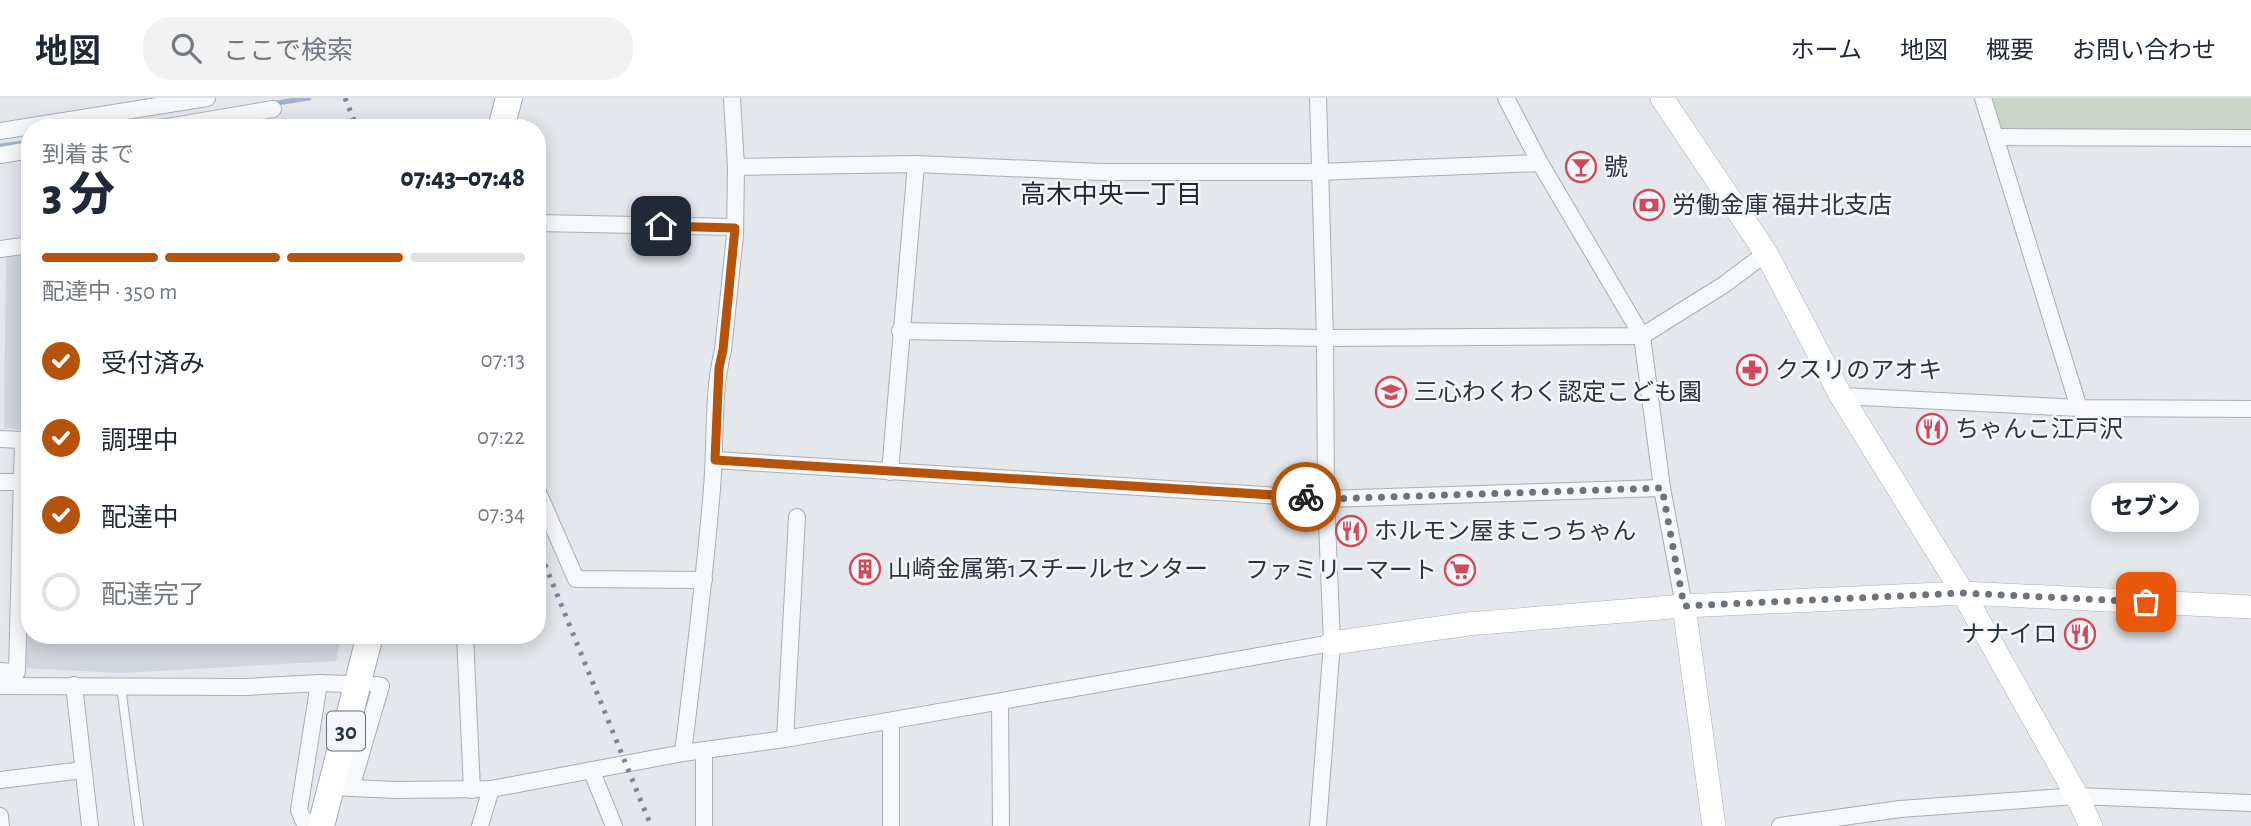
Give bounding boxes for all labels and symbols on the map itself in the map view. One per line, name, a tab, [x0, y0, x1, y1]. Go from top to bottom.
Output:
bar icon: 號	[1564, 150, 1598, 184]
place label: 號	[1604, 154, 1628, 180]
district label: 高木中央一丁目	[1020, 181, 1202, 208]
bank icon: 労働金庫 福井北支店	[1632, 188, 1666, 222]
place label: 労働金庫 福井北支店	[1672, 192, 1892, 218]
pin	[631, 196, 691, 256]
pharmacy icon: クスリのアオキ	[1735, 353, 1769, 387]
place label: クスリのアオキ	[1775, 358, 1942, 383]
school or university icon: 三心わくわく認定こども園	[1374, 375, 1408, 409]
place label: 三心わくわく認定こども園	[1414, 380, 1702, 405]
restaurant icon: ちゃんこ江戸沢	[1915, 412, 1949, 446]
place label: ちゃんこ江戸沢	[1955, 417, 2123, 442]
courier	[1271, 462, 1341, 532]
callout: セブン	[2092, 483, 2200, 532]
restaurant icon: ホルモン屋まこっちゃん	[1334, 514, 1368, 548]
place label: ホルモン屋まこっちゃん	[1374, 519, 1636, 544]
building icon: 山崎金属第1スチールセンター	[848, 552, 882, 586]
supermarket icon: ファミリーマート	[1443, 553, 1477, 587]
place label: 山崎金属第1スチールセンター	[888, 556, 1208, 582]
place label: ファミリーマート	[1245, 559, 1437, 583]
pin	[2116, 572, 2176, 632]
restaurant icon: ナナイロ	[2063, 617, 2097, 651]
place label: ナナイロ	[1961, 623, 2057, 647]
road number: 30	[327, 712, 365, 750]

